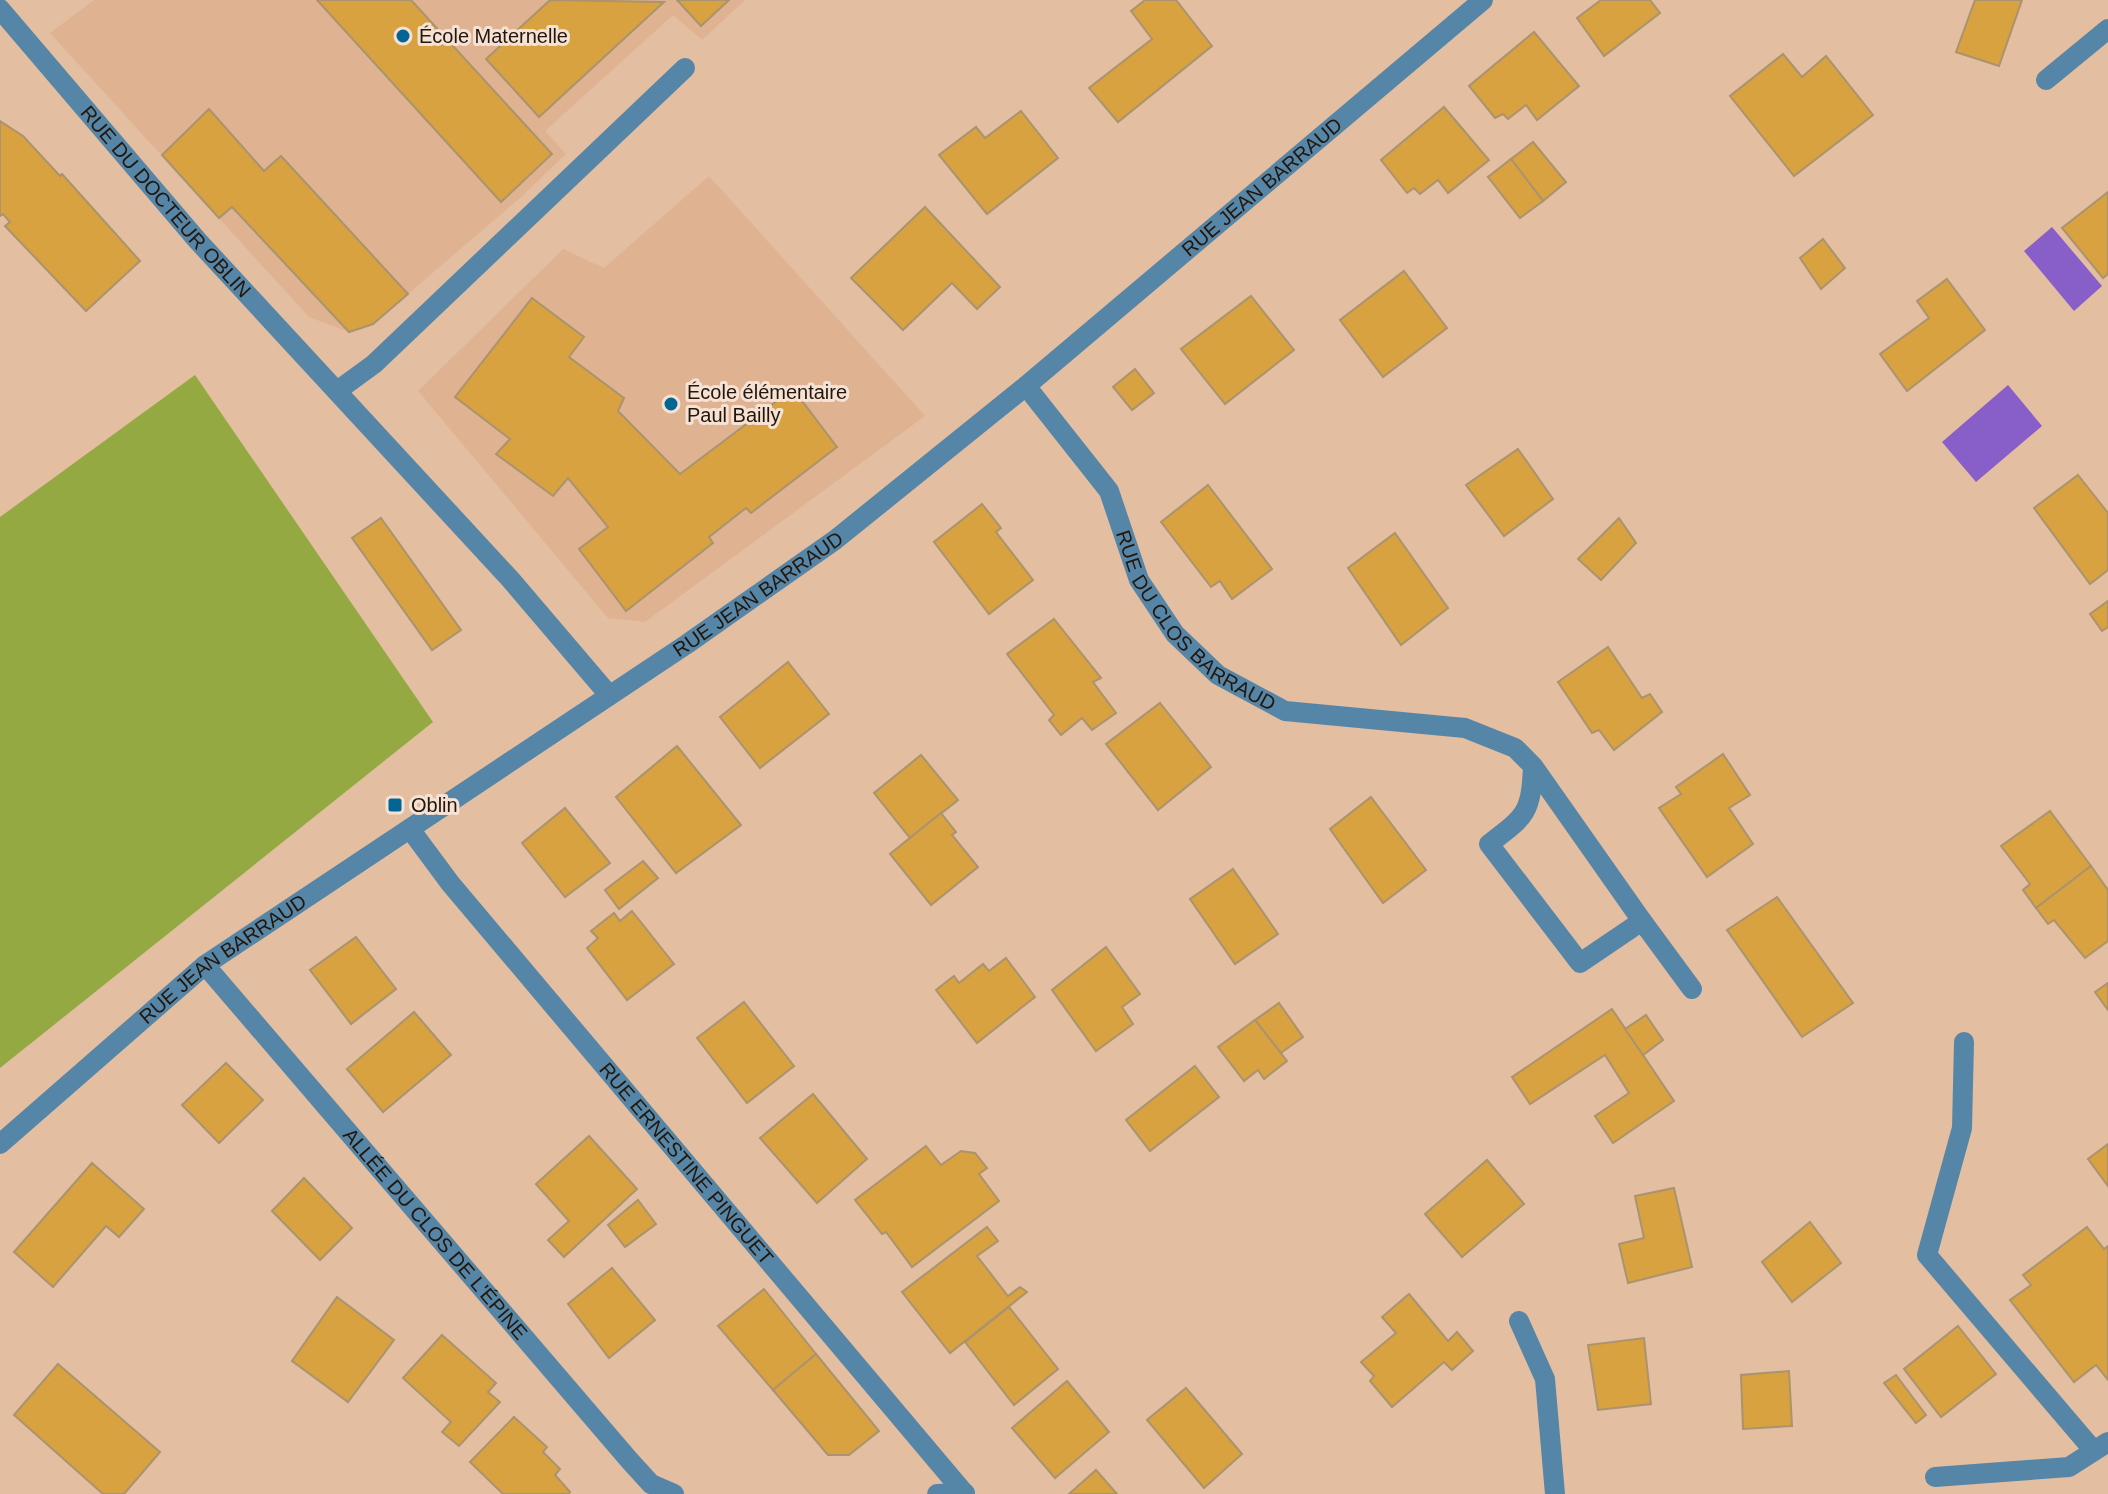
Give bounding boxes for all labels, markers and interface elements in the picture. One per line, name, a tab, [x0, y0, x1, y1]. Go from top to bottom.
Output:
place label: École Maternelle	[419, 25, 568, 47]
marker: École Maternelle	[394, 27, 412, 45]
street label: RUE DU DOCTEUR OBLIN	[76, 101, 255, 302]
street label: RUE JEAN BARRAUD	[1177, 113, 1346, 261]
place label: École élémentaire Paul Bailly	[687, 381, 847, 426]
marker: École élémentaire Paul Bailly	[662, 395, 680, 413]
street label: RUE JEAN BARRAUD	[669, 527, 847, 661]
street label: RUE DU CLOS BARRAUD	[1112, 527, 1280, 715]
place label: Oblin	[411, 794, 458, 816]
marker: Oblin	[386, 796, 404, 814]
street label: RUE JEAN BARRAUD	[135, 890, 310, 1028]
street label: RUE ERNESTINE PINGUET	[595, 1058, 778, 1269]
street label: ALLÉE DU CLOS DE L'ÉPINE	[339, 1124, 532, 1344]

